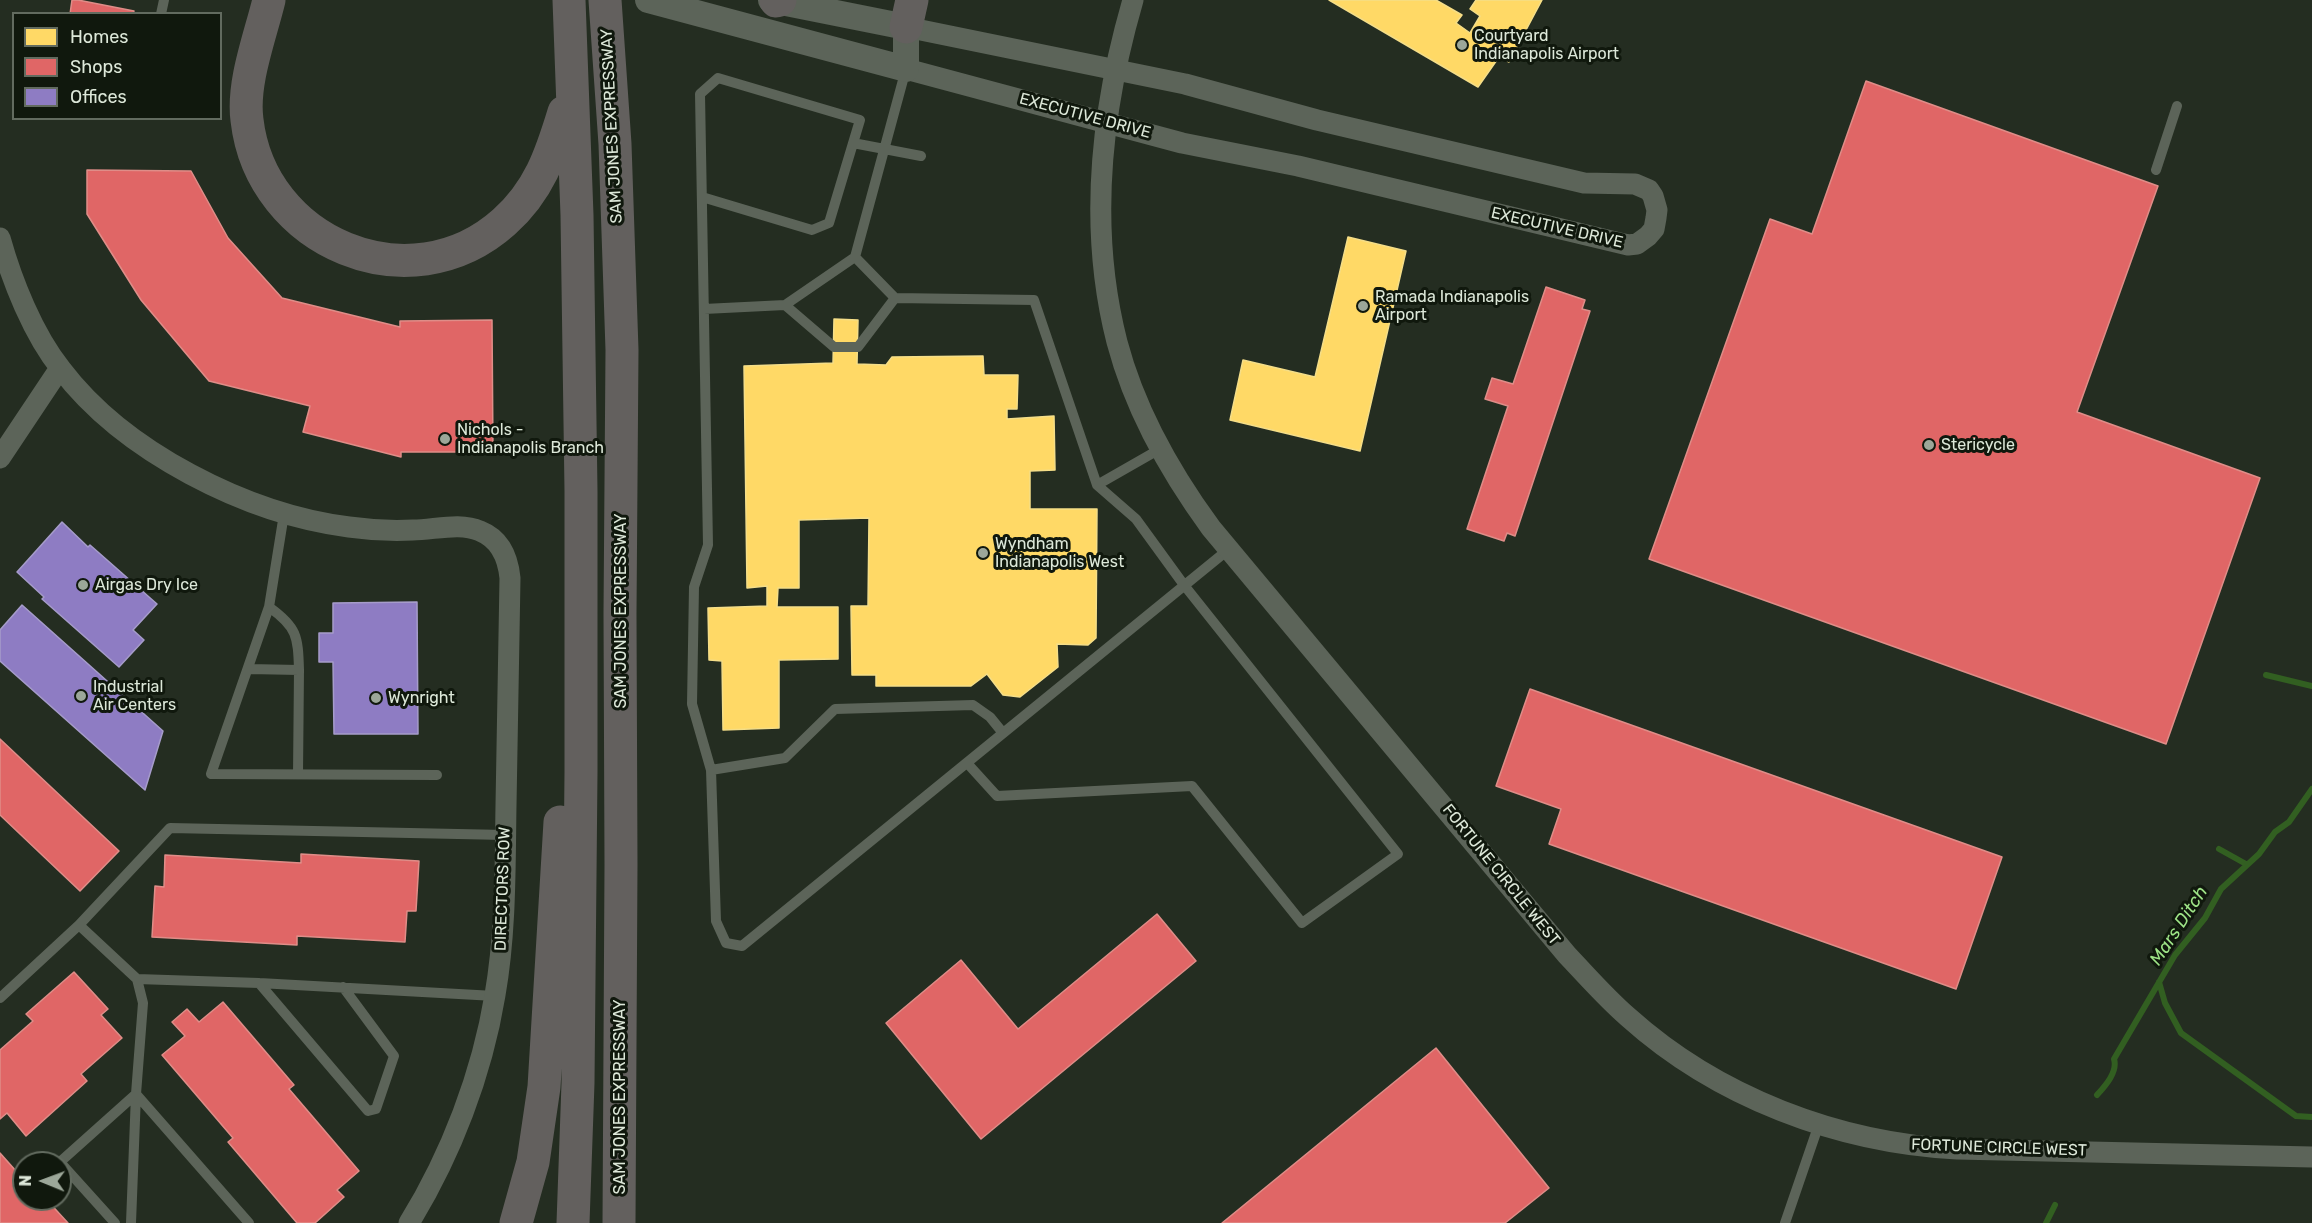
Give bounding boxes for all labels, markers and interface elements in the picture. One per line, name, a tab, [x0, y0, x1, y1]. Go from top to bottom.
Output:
legend	[12, 12, 222, 120]
text: Homes	[70, 26, 128, 48]
place label: Courtyard Indianapolis Airport	[1474, 26, 1619, 64]
street label: SAM JONES EXPRESSWAY	[597, 28, 627, 224]
marker: Courtyard Indianapolis Airport	[1455, 38, 1469, 52]
text: Shops	[70, 56, 122, 78]
text: Offices	[70, 86, 127, 108]
street label: EXECUTIVE DRIVE	[1017, 89, 1153, 143]
street label: EXECUTIVE DRIVE	[1489, 203, 1625, 253]
place label: Ramada Indianapolis Airport	[1375, 287, 1529, 325]
marker: Ramada Indianapolis Airport	[1356, 299, 1370, 313]
place label: Nichols - Indianapolis Branch	[457, 420, 604, 458]
marker: Nichols - Indianapolis Branch	[438, 432, 452, 446]
place label: Stericycle	[1941, 435, 2015, 455]
marker: Stericycle	[1922, 438, 1936, 452]
street label: SAM JONES EXPRESSWAY	[611, 513, 631, 709]
place label: Wyndham Indianapolis West	[995, 534, 1124, 572]
marker: Wyndham Indianapolis West	[976, 546, 990, 560]
place label: Airgas Dry Ice	[95, 575, 198, 595]
marker: Airgas Dry Ice	[76, 578, 90, 592]
place label: Industrial Air Centers	[93, 677, 176, 715]
place label: Wynright	[388, 688, 455, 708]
marker: Industrial Air Centers	[74, 689, 88, 703]
marker: Wynright	[369, 691, 383, 705]
street label: FORTUNE CIRCLE WEST	[1438, 801, 1564, 949]
street label: DIRECTORS ROW	[491, 827, 515, 951]
water label: Mars Ditch	[2145, 882, 2213, 970]
street label: SAM JONES EXPRESSWAY	[610, 999, 630, 1195]
street label: FORTUNE CIRCLE WEST	[1911, 1135, 2087, 1161]
north arrow	[12, 1151, 72, 1211]
text: N	[16, 1175, 35, 1187]

